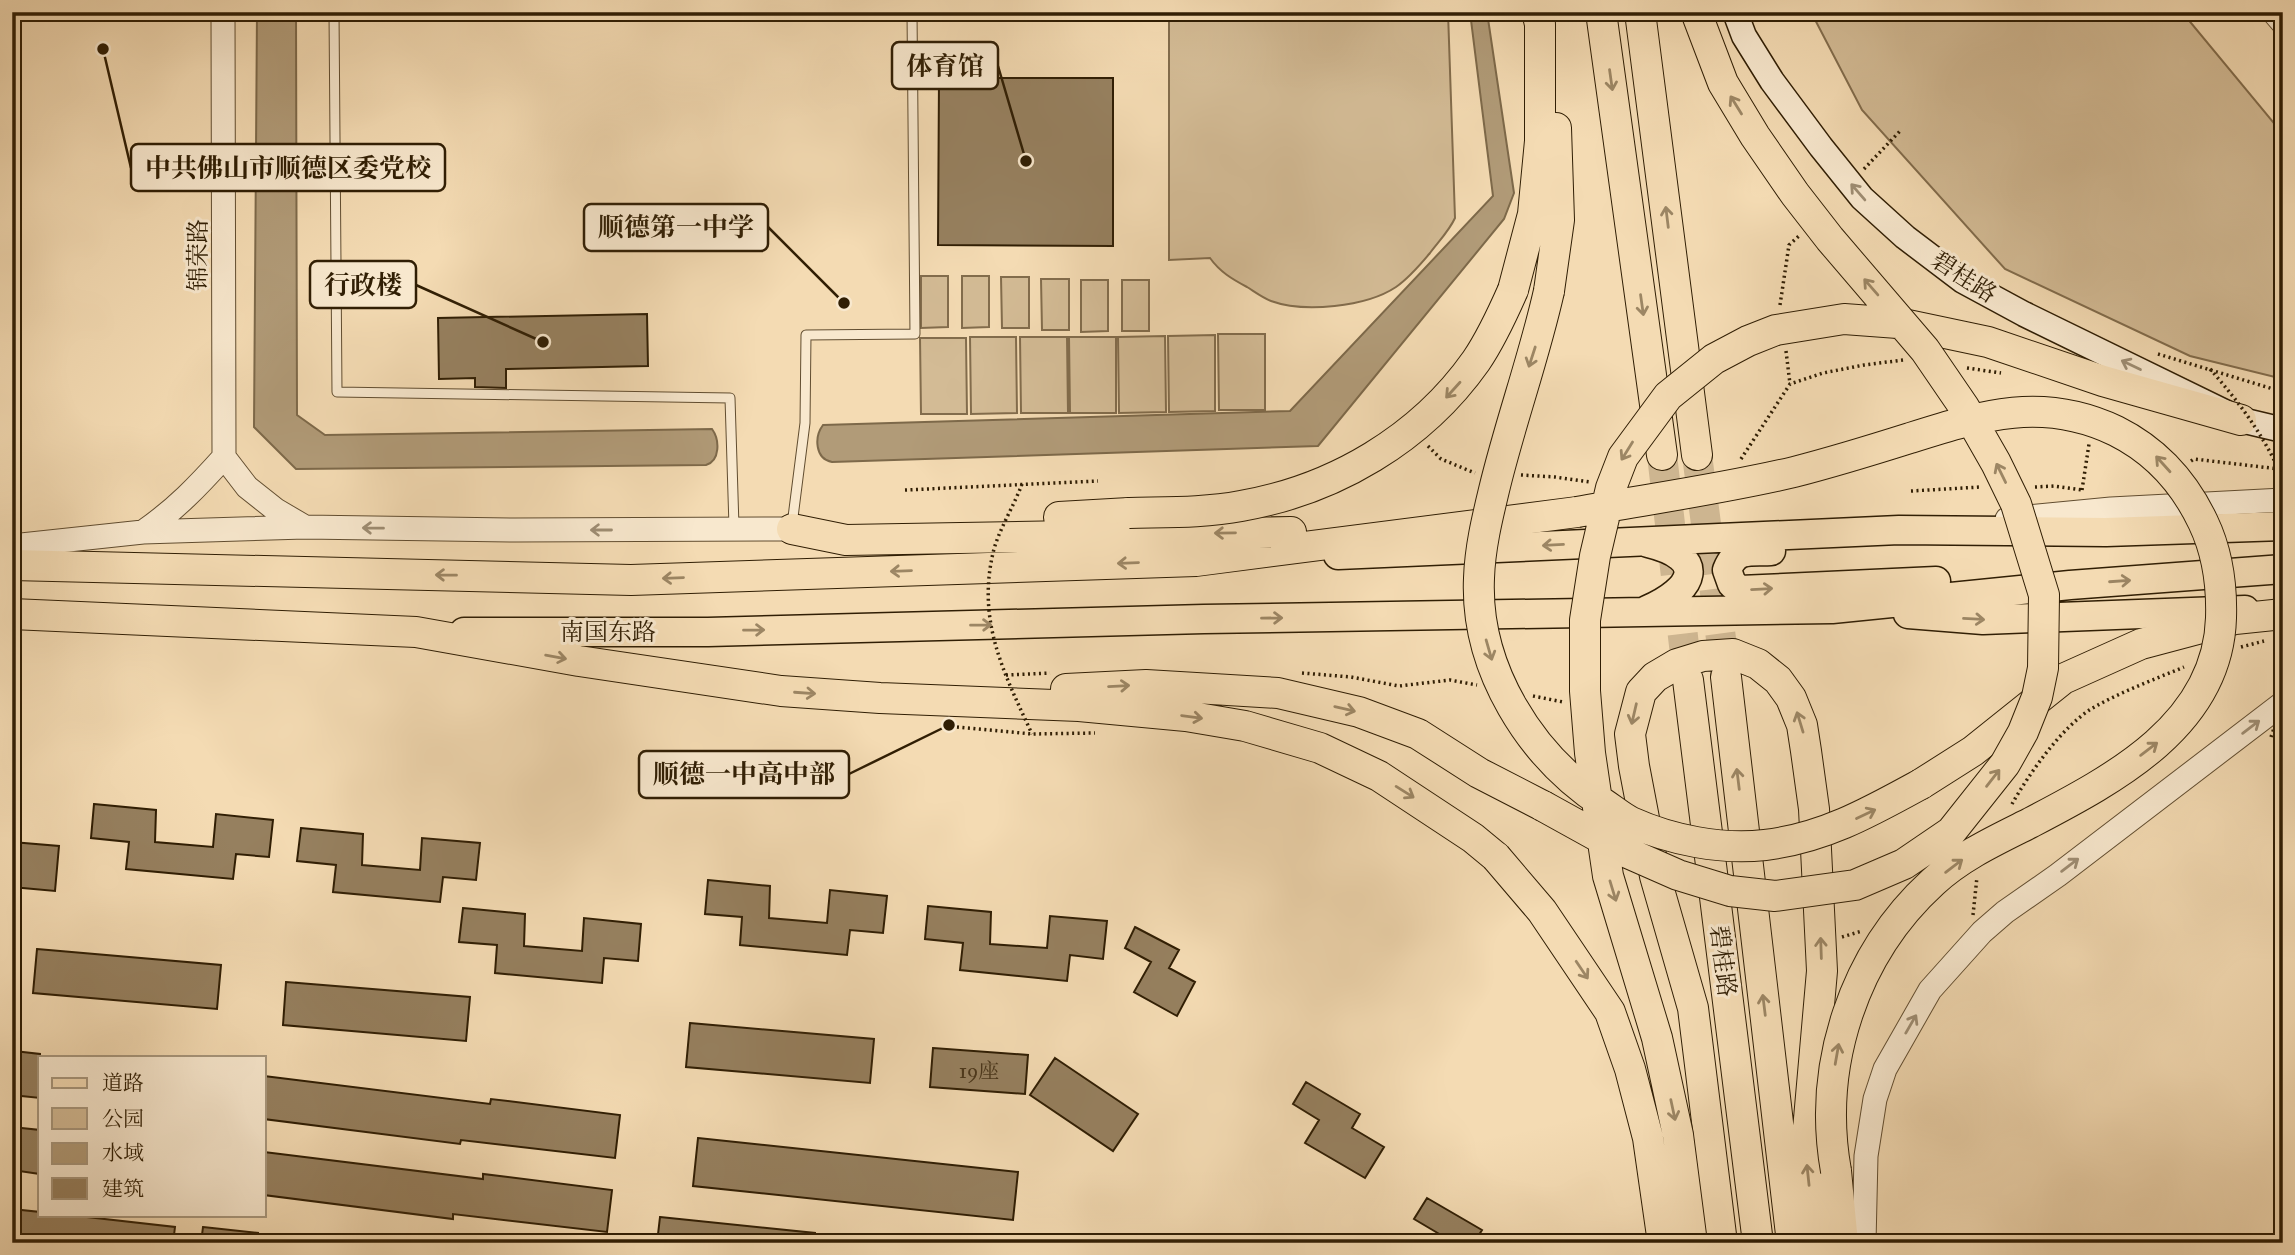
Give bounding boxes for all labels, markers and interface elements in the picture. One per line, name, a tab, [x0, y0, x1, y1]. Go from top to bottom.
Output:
callout: 体育馆	[892, 42, 998, 89]
text: 体育馆	[906, 50, 984, 82]
one-way arrow	[1605, 68, 1618, 91]
one-way arrow	[1728, 95, 1742, 115]
callout: 中共佛山市顺德区委党校	[131, 144, 445, 191]
text: 中共佛山市顺德区委党校	[145, 152, 431, 184]
one-way arrow	[1850, 183, 1866, 201]
callout: 顺德第一中学	[584, 204, 768, 251]
one-way arrow	[1660, 206, 1673, 229]
text: 顺德第一中学	[598, 211, 754, 243]
street label: 锦荣路	[183, 219, 213, 291]
street label: 碧桂路	[1926, 245, 2002, 309]
callout: 行政楼	[310, 261, 416, 308]
text: 行政楼	[324, 269, 402, 301]
one-way arrow	[1863, 278, 1879, 296]
one-way arrow	[1635, 293, 1648, 316]
one-way arrow	[1525, 345, 1537, 367]
one-way arrow	[2121, 358, 2142, 372]
one-way arrow	[1445, 381, 1461, 399]
one-way arrow	[1620, 441, 1635, 460]
one-way arrow	[2155, 456, 2172, 473]
one-way arrow	[1994, 463, 2008, 484]
one-way arrow	[362, 521, 385, 535]
one-way arrow	[590, 523, 613, 537]
one-way arrow	[1214, 527, 1237, 540]
one-way arrow	[1542, 539, 1565, 552]
one-way arrow	[1117, 556, 1140, 570]
one-way arrow	[889, 564, 912, 577]
one-way arrow	[435, 568, 458, 582]
one-way arrow	[662, 572, 685, 585]
one-way arrow	[2108, 574, 2130, 587]
one-way arrow	[1750, 582, 1773, 595]
one-way arrow	[1260, 611, 1283, 625]
one-way arrow	[1962, 613, 1984, 626]
street label: 南国东路	[560, 617, 656, 647]
one-way arrow	[969, 618, 992, 631]
one-way arrow	[742, 624, 765, 637]
one-way arrow	[1483, 638, 1496, 661]
one-way arrow	[544, 651, 567, 664]
one-way arrow	[1108, 680, 1131, 693]
one-way arrow	[793, 687, 816, 700]
one-way arrow	[1627, 702, 1641, 725]
one-way arrow	[1333, 703, 1356, 716]
one-way arrow	[1180, 711, 1203, 724]
one-way arrow	[1793, 712, 1805, 734]
one-way arrow	[2241, 720, 2260, 735]
one-way arrow	[2139, 742, 2157, 757]
callout: 顺德一中高中部	[639, 751, 849, 798]
text: 顺德一中高中部	[653, 758, 835, 790]
one-way arrow	[1731, 768, 1744, 791]
one-way arrow	[1986, 770, 2001, 788]
one-way arrow	[1395, 785, 1414, 800]
one-way arrow	[1854, 807, 1876, 820]
one-way arrow	[1944, 858, 1962, 873]
one-way arrow	[2060, 858, 2079, 873]
one-way arrow	[1607, 879, 1620, 901]
street label: 碧桂路	[1704, 923, 1742, 999]
one-way arrow	[1814, 937, 1827, 960]
one-way arrow	[1575, 960, 1589, 979]
one-way arrow	[1758, 994, 1771, 1016]
one-way arrow	[1904, 1014, 1918, 1034]
one-way arrow	[1830, 1043, 1844, 1066]
legend	[38, 1056, 266, 1216]
house number: 19座	[959, 1058, 999, 1084]
text: 道路	[102, 1070, 144, 1096]
one-way arrow	[1666, 1098, 1680, 1121]
text: 公园	[102, 1106, 144, 1132]
text: 水域	[102, 1140, 144, 1166]
one-way arrow	[1802, 1164, 1815, 1187]
text: 建筑	[102, 1176, 144, 1202]

